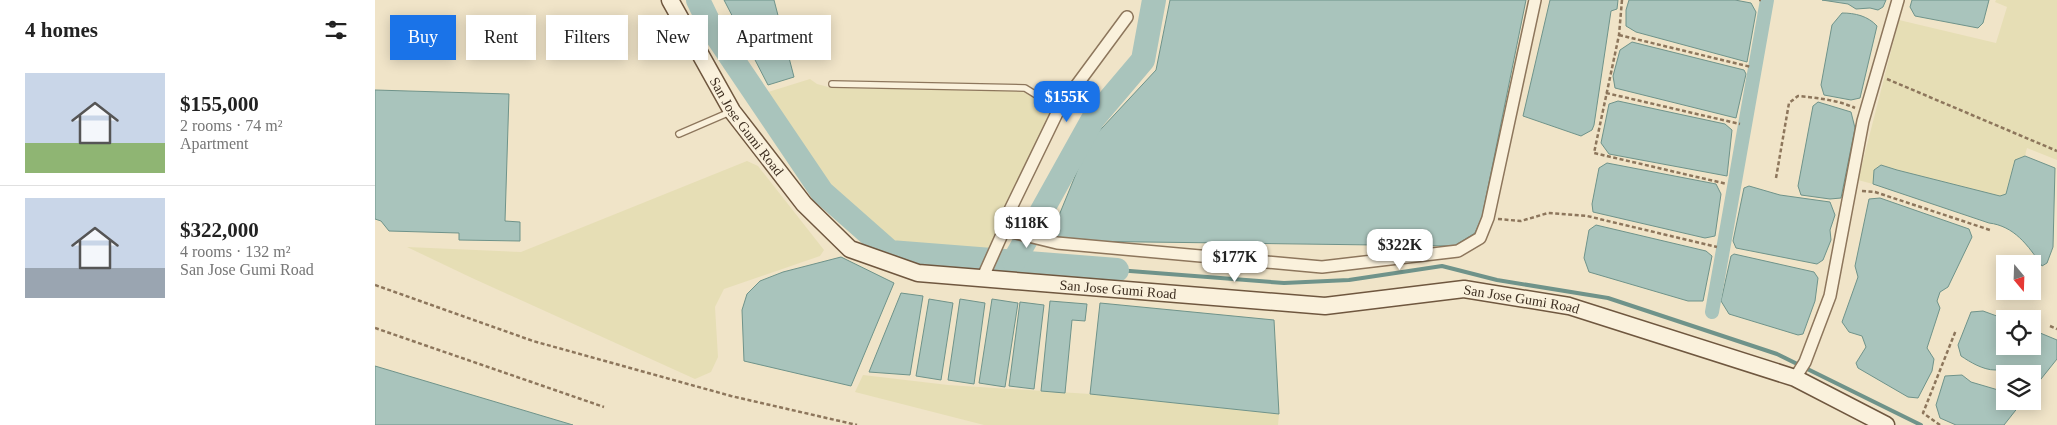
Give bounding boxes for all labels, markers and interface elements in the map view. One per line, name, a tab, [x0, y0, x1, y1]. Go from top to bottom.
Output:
chip: Buy	[390, 15, 456, 60]
chip: Rent	[466, 15, 536, 60]
chip: Filters	[546, 15, 628, 60]
chip: New	[638, 15, 708, 60]
chip: Apartment	[718, 15, 831, 60]
icon: filters	[322, 16, 350, 44]
text: 4 homes	[25, 18, 98, 42]
street label: San Jose Gumi Road	[707, 74, 787, 178]
pin: $155K	[1032, 80, 1102, 123]
text: $155K	[1045, 88, 1089, 105]
text: $155,000	[180, 92, 259, 116]
icon: home	[65, 93, 125, 153]
text: 2 rooms · 74 m²	[180, 117, 283, 134]
text: Apartment	[180, 135, 248, 152]
pin: $118K	[992, 206, 1062, 249]
text: $118K	[1005, 214, 1049, 231]
icon: home	[65, 218, 125, 278]
text: $322,000	[180, 218, 259, 242]
pin: $322K	[1365, 228, 1435, 271]
text: $322K	[1378, 236, 1422, 253]
pin: $177K	[1200, 240, 1270, 283]
text: 4 rooms · 132 m²	[180, 243, 291, 260]
text: $177K	[1213, 248, 1257, 265]
north arrow	[1996, 255, 2041, 300]
map controls	[1996, 255, 2041, 410]
text: San Jose Gumi Road	[180, 261, 314, 278]
street label: San Jose Gumi Road	[1059, 277, 1177, 301]
street label: San Jose Gumi Road	[1463, 282, 1581, 316]
button: locate	[1996, 310, 2041, 355]
button: layers	[1996, 365, 2041, 410]

